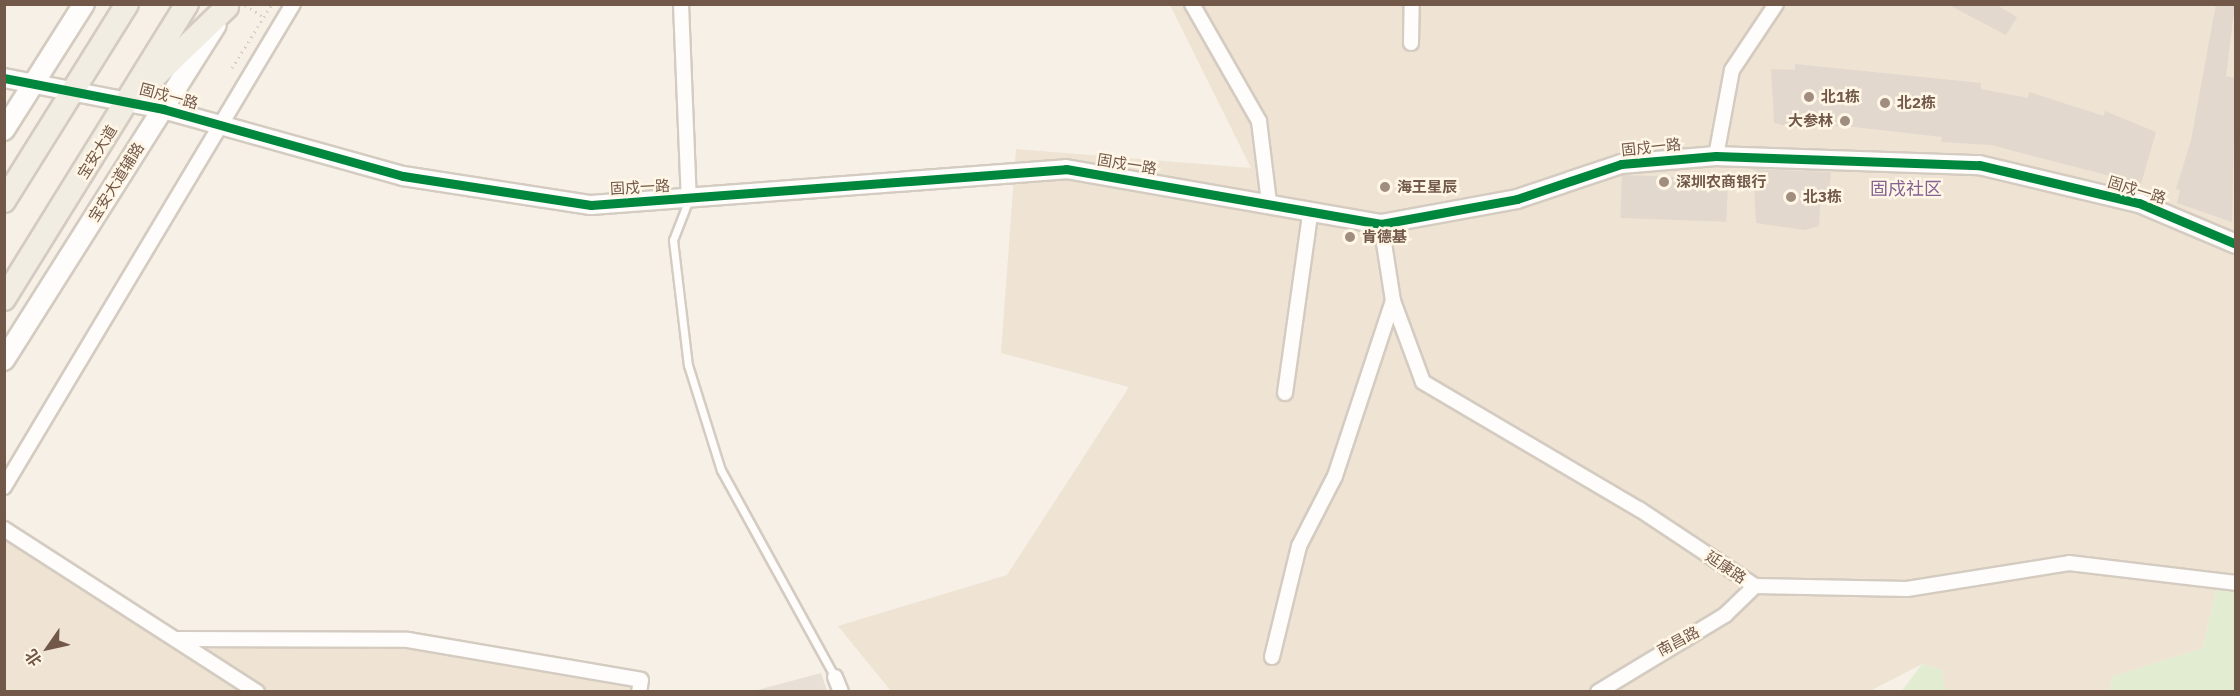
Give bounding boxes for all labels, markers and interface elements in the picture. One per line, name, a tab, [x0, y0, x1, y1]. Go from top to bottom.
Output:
street label: 固戍一路	[138, 80, 200, 112]
place label: 北1栋	[1821, 88, 1860, 106]
marker: 北1栋	[1802, 90, 1816, 104]
place label: 北2栋	[1897, 94, 1936, 112]
marker: 北2栋	[1878, 96, 1892, 110]
place label: 大参林	[1788, 112, 1833, 130]
marker: 大参林	[1838, 114, 1852, 128]
street label: 宝安大道	[73, 122, 121, 182]
street label: 固戍一路	[1620, 135, 1682, 159]
street label: 宝安大道辅路	[85, 139, 147, 225]
street label: 固戍一路	[1096, 150, 1158, 178]
place label: 深圳农商银行	[1676, 173, 1766, 191]
street label: 固戍一路	[2106, 173, 2168, 207]
marker: 深圳农商银行	[1657, 175, 1671, 189]
street label: 固戍一路	[610, 176, 670, 198]
place label: 海王星辰	[1397, 178, 1457, 196]
district label: 固戍社区	[1870, 178, 1942, 200]
marker: 海王星辰	[1378, 180, 1392, 194]
place label: 北3栋	[1803, 188, 1842, 206]
marker: 北3栋	[1784, 190, 1798, 204]
place label: 肯德基	[1362, 228, 1407, 246]
marker: 肯德基	[1343, 230, 1357, 244]
street label: 延康路	[1702, 547, 1750, 587]
north arrow	[18, 618, 78, 678]
street label: 南昌路	[1654, 622, 1702, 660]
text: 北	[20, 646, 46, 670]

